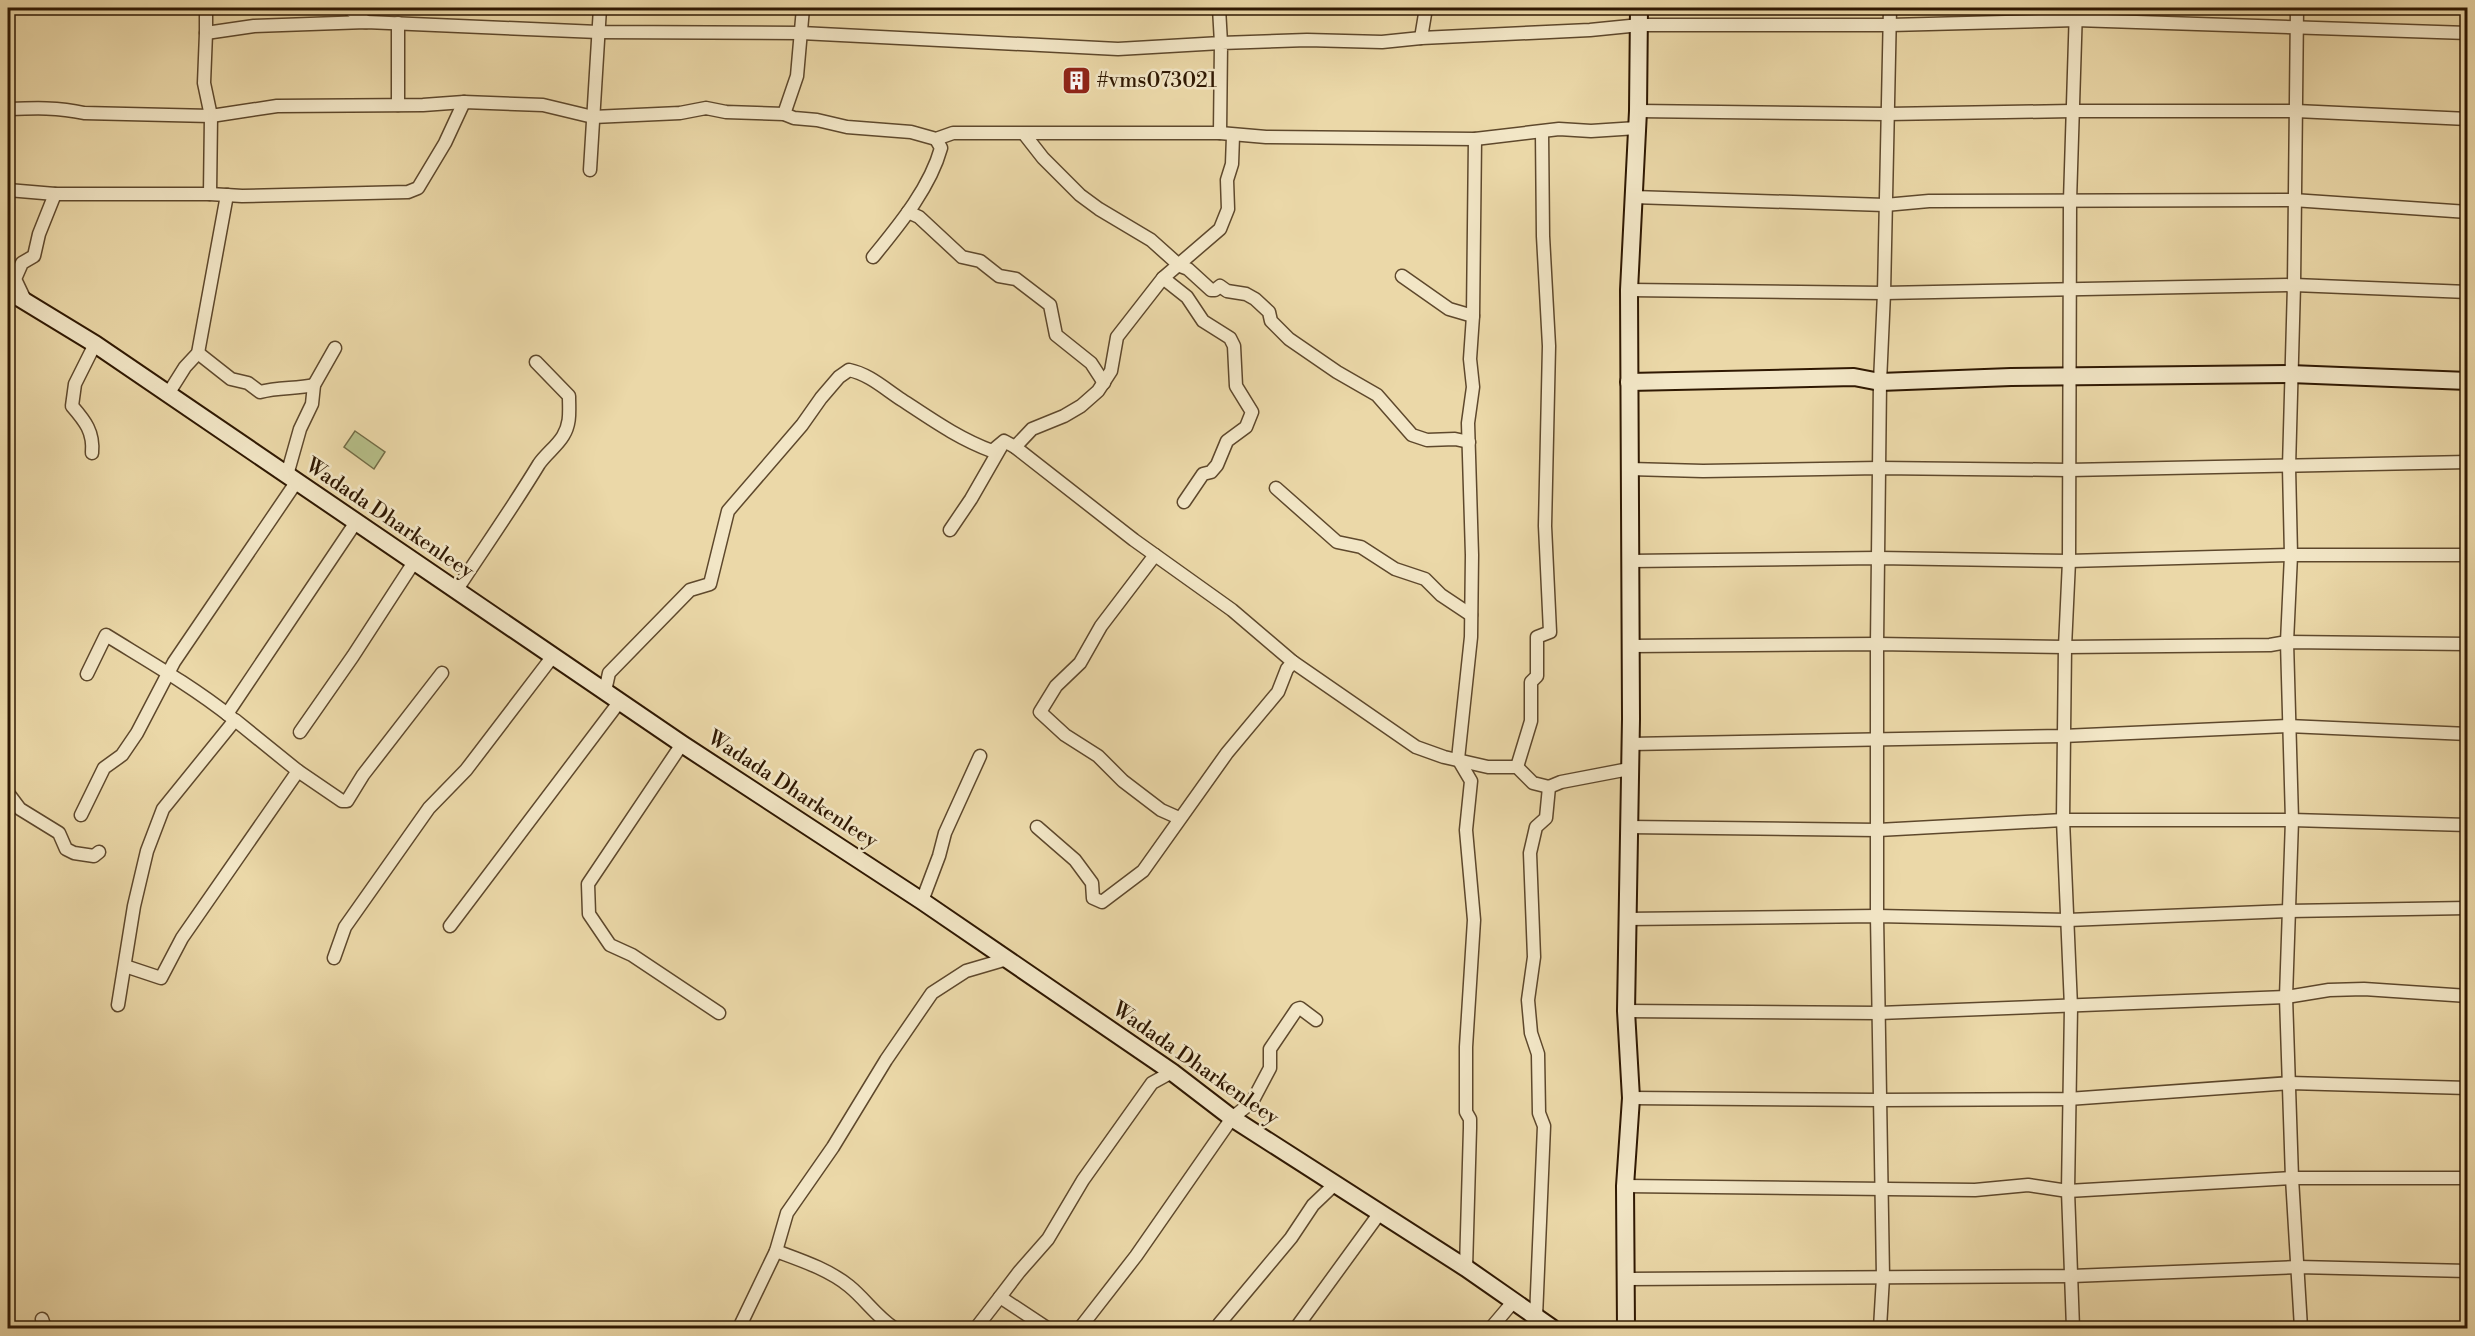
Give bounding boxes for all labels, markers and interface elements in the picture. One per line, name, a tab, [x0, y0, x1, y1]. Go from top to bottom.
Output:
building icon: #vms073021	[1060, 64, 1092, 96]
place label: #vms073021	[1097, 68, 1217, 94]
street label: Wadada Dharkenleey	[299, 452, 479, 585]
street label: Wadada Dharkenleey	[702, 725, 883, 855]
street label: Wadada Dharkenleey	[1106, 996, 1284, 1132]

